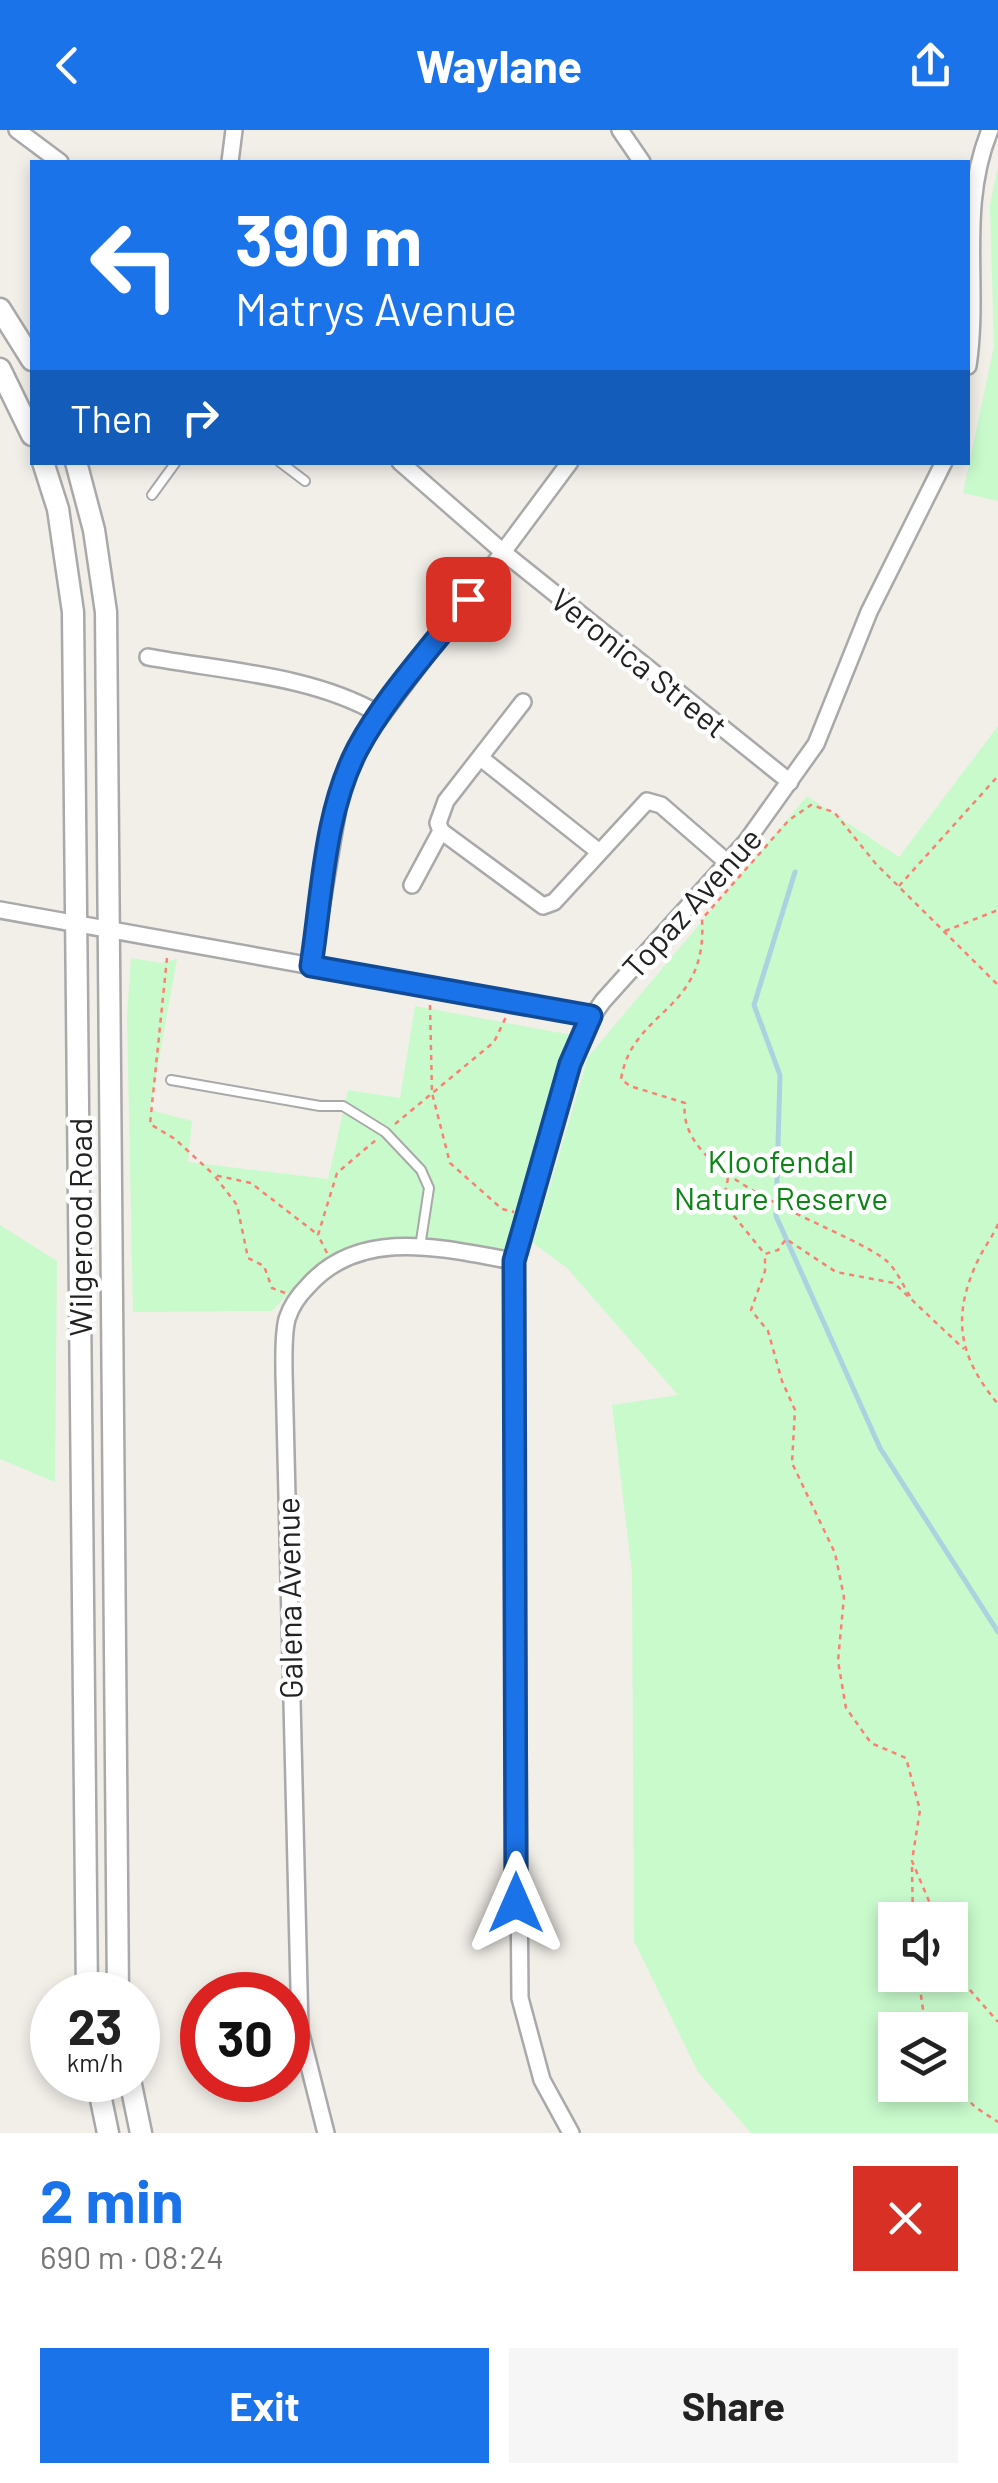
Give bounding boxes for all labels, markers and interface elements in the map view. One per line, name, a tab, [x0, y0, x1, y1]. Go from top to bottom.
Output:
icon: back	[40, 38, 95, 93]
text: Waylane	[416, 38, 582, 92]
icon: share	[903, 38, 958, 93]
text: 390 m	[235, 196, 422, 280]
icon: left	[70, 200, 200, 330]
text: Matrys Avenue	[235, 281, 517, 335]
icon: right	[173, 390, 228, 445]
text: Then	[70, 395, 153, 441]
pin	[426, 557, 511, 642]
icon: arrive	[441, 572, 496, 627]
street label: Veronica Street	[544, 579, 736, 745]
street label: Topaz Avenue	[613, 819, 769, 985]
street label: Wilgerood Road	[60, 1118, 98, 1336]
park label: Kloofendal Nature Reserve	[674, 1141, 888, 1216]
street label: Galena Avenue	[267, 1497, 309, 1699]
position arrow	[464, 1851, 568, 1955]
map controls	[878, 1902, 968, 2102]
button: sound	[878, 1902, 968, 1992]
speed limit sign: 30	[180, 1972, 310, 2102]
text: 23	[68, 1995, 122, 2055]
button: layers	[878, 2012, 968, 2102]
text: km/h	[67, 2047, 123, 2077]
text: 2 min	[40, 2163, 184, 2235]
button: close	[853, 2166, 958, 2271]
text: 690 m · 08:24	[40, 2237, 224, 2275]
button: Exit	[40, 2348, 489, 2463]
button: Share	[509, 2348, 958, 2463]

